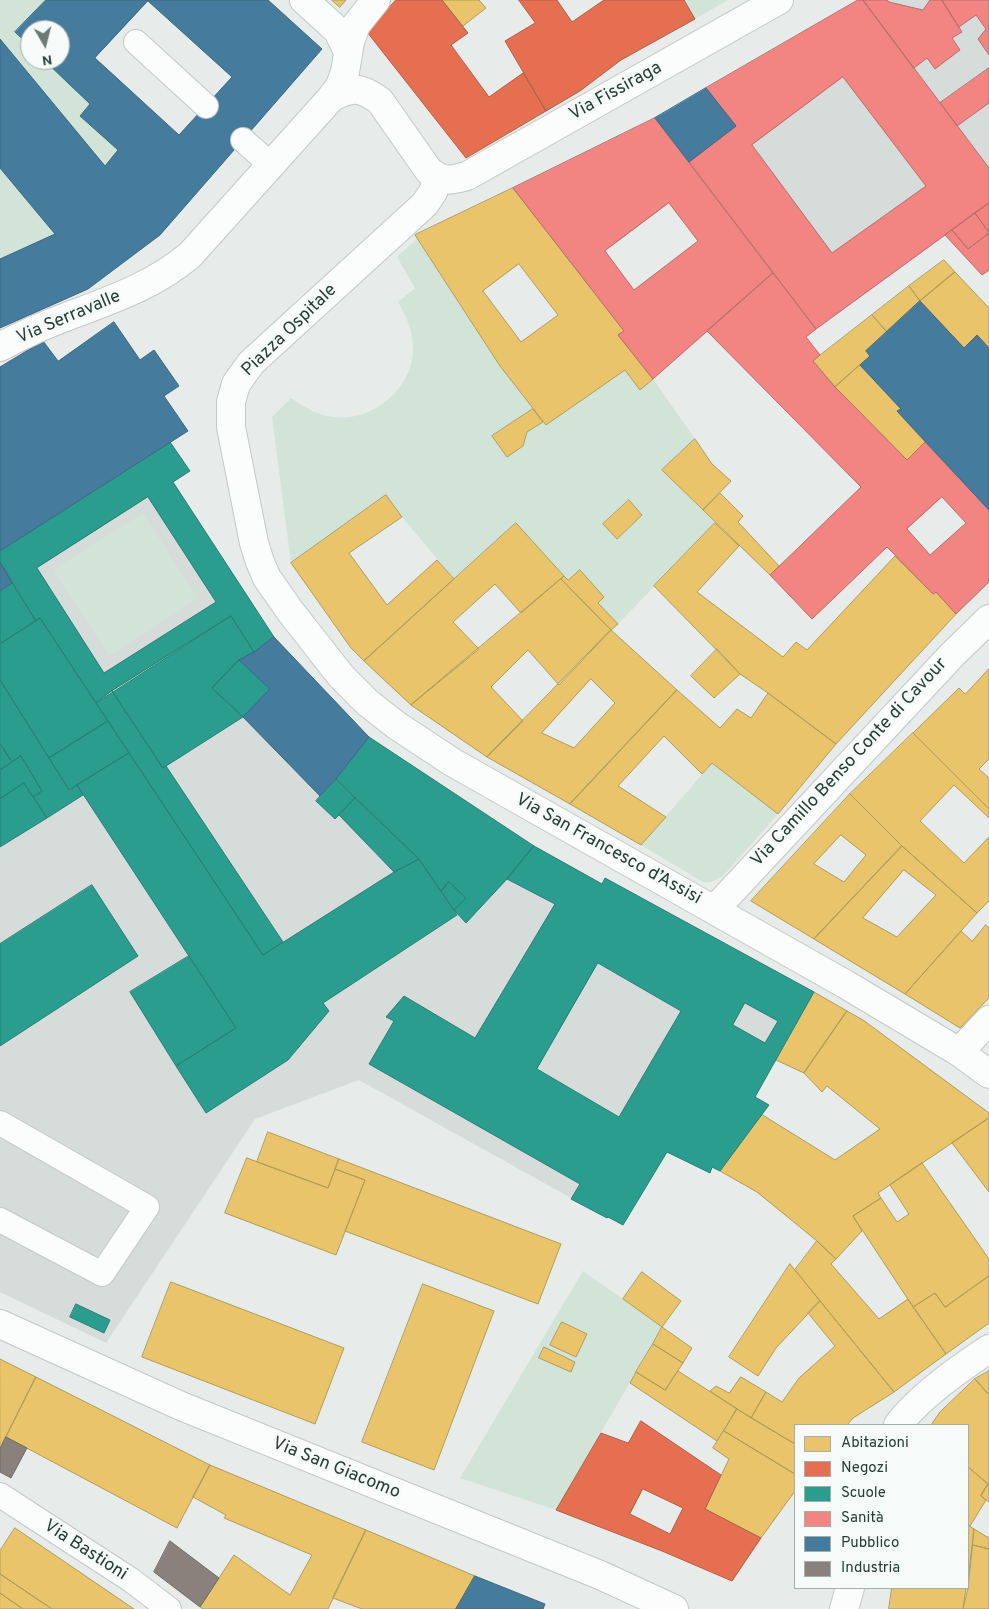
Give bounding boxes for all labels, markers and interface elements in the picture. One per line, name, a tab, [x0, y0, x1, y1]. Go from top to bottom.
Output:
north arrow	[20, 20, 70, 70]
text: N	[41, 50, 53, 68]
street label: Via Fissiraga	[566, 58, 666, 126]
street label: Piazza Ospitale	[238, 280, 342, 382]
street label: Via Serravalle	[14, 286, 124, 350]
street label: Via Camillo Benso Conte di Cavour	[747, 654, 953, 872]
street label: Via San Francesco d’Assisi	[511, 790, 705, 910]
legend	[794, 1424, 969, 1589]
street label: Via San Giacomo	[269, 1433, 403, 1505]
text: Abitazioni	[841, 1434, 909, 1453]
text: Negozi	[841, 1459, 888, 1478]
text: Scuole	[841, 1484, 886, 1503]
text: Sanità	[841, 1509, 884, 1528]
street label: Via Bastioni	[39, 1516, 131, 1586]
text: Pubblico	[841, 1534, 899, 1553]
text: Industria	[841, 1559, 900, 1578]

